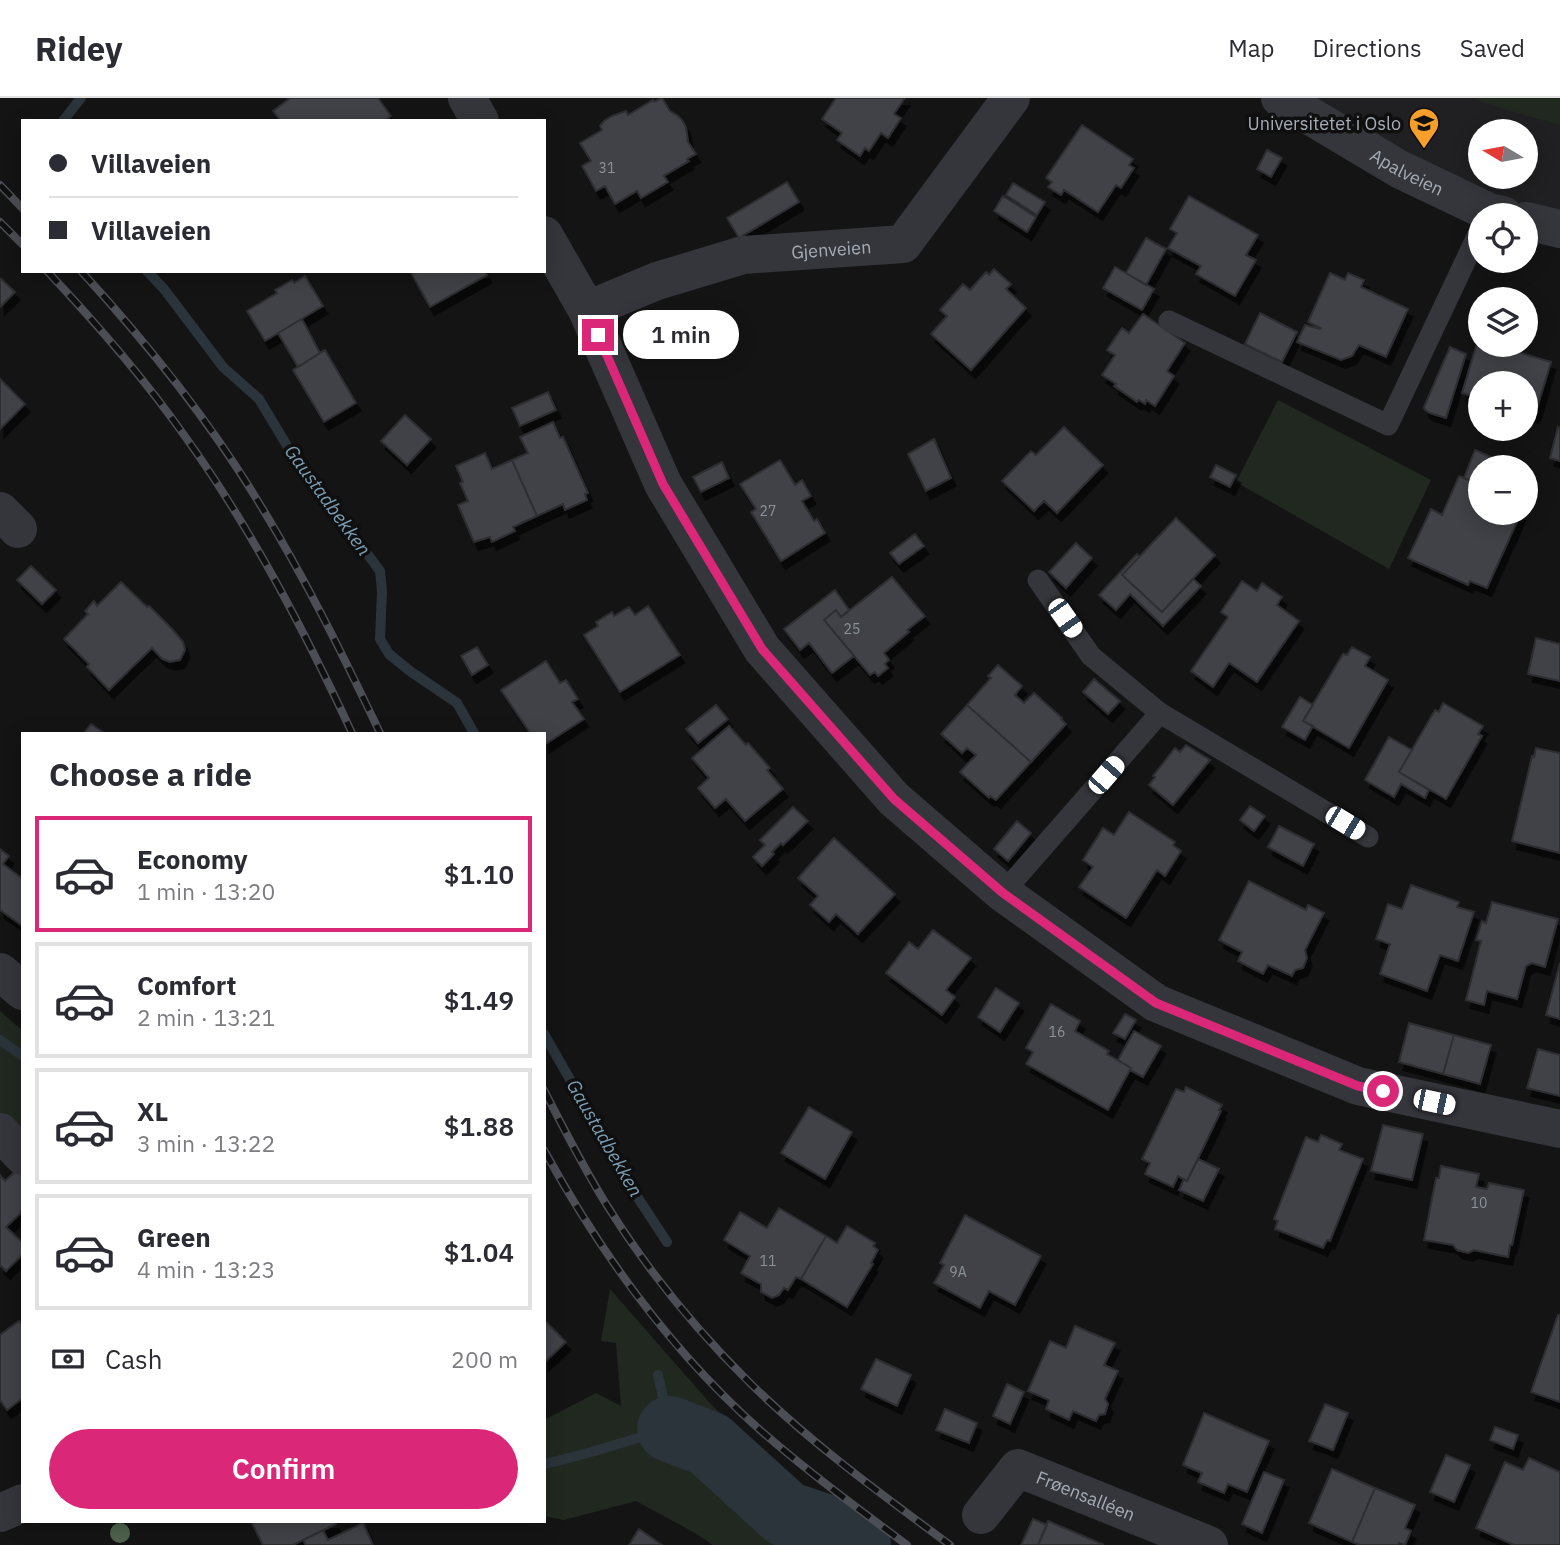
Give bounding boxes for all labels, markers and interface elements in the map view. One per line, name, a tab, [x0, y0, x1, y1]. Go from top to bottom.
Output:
text: Ridey	[35, 27, 123, 70]
text: Map	[1228, 32, 1274, 64]
text: Directions	[1312, 32, 1422, 64]
text: Saved	[1460, 32, 1525, 64]
school or university icon: Universitetet i Oslo	[1407, 106, 1441, 150]
place label: Universitetet i Oslo	[1248, 112, 1401, 135]
north arrow	[1468, 119, 1538, 189]
map controls	[1468, 119, 1538, 525]
street label: Apalveien	[1366, 143, 1447, 200]
text: Villaveien	[91, 146, 211, 180]
house number: 31	[599, 159, 615, 177]
button: locate	[1468, 203, 1538, 273]
text: Villaveien	[91, 213, 211, 247]
street label: Gjenveien	[790, 235, 872, 263]
button: layers	[1468, 287, 1538, 357]
callout: 1 min	[622, 310, 738, 360]
route end	[582, 319, 614, 351]
text: 1 min	[651, 319, 711, 349]
button: +	[1468, 371, 1538, 441]
water label: Gaustadbekken	[280, 440, 376, 560]
button: −	[1468, 455, 1538, 525]
house number: 27	[760, 502, 776, 520]
car	[1045, 595, 1086, 641]
house number: 25	[844, 620, 860, 638]
car	[1085, 752, 1128, 798]
text: Choose a ride	[49, 753, 252, 795]
car	[1322, 803, 1369, 843]
text: Economy	[137, 842, 248, 876]
icon: car	[53, 843, 116, 906]
text: $1.10	[444, 857, 514, 891]
text: 1 min · 13:20	[137, 876, 275, 906]
text: Comfort	[137, 968, 236, 1002]
icon: car	[53, 969, 116, 1032]
text: $1.49	[444, 983, 514, 1017]
text: 2 min · 13:21	[137, 1002, 275, 1032]
house number: 16	[1049, 1023, 1065, 1041]
water label: Gaustadbekken	[562, 1075, 648, 1201]
route start	[1367, 1075, 1399, 1107]
car	[1412, 1087, 1457, 1117]
text: XL	[137, 1094, 168, 1128]
icon: car	[53, 1095, 116, 1158]
text: $1.88	[444, 1109, 514, 1143]
text: 3 min · 13:22	[137, 1128, 275, 1158]
house number: 10	[1471, 1194, 1487, 1212]
text: Green	[137, 1220, 211, 1254]
icon: car	[53, 1221, 116, 1284]
text: $1.04	[444, 1235, 514, 1269]
house number: 11	[760, 1252, 776, 1270]
text: 4 min · 13:23	[137, 1254, 275, 1284]
house number: 9A	[949, 1263, 967, 1281]
icon: cash	[49, 1340, 87, 1378]
text: Cash	[105, 1342, 162, 1376]
text: 200 m	[451, 1344, 518, 1374]
button: Confirm	[49, 1429, 518, 1509]
street label: Frøensalléen	[1033, 1465, 1139, 1526]

